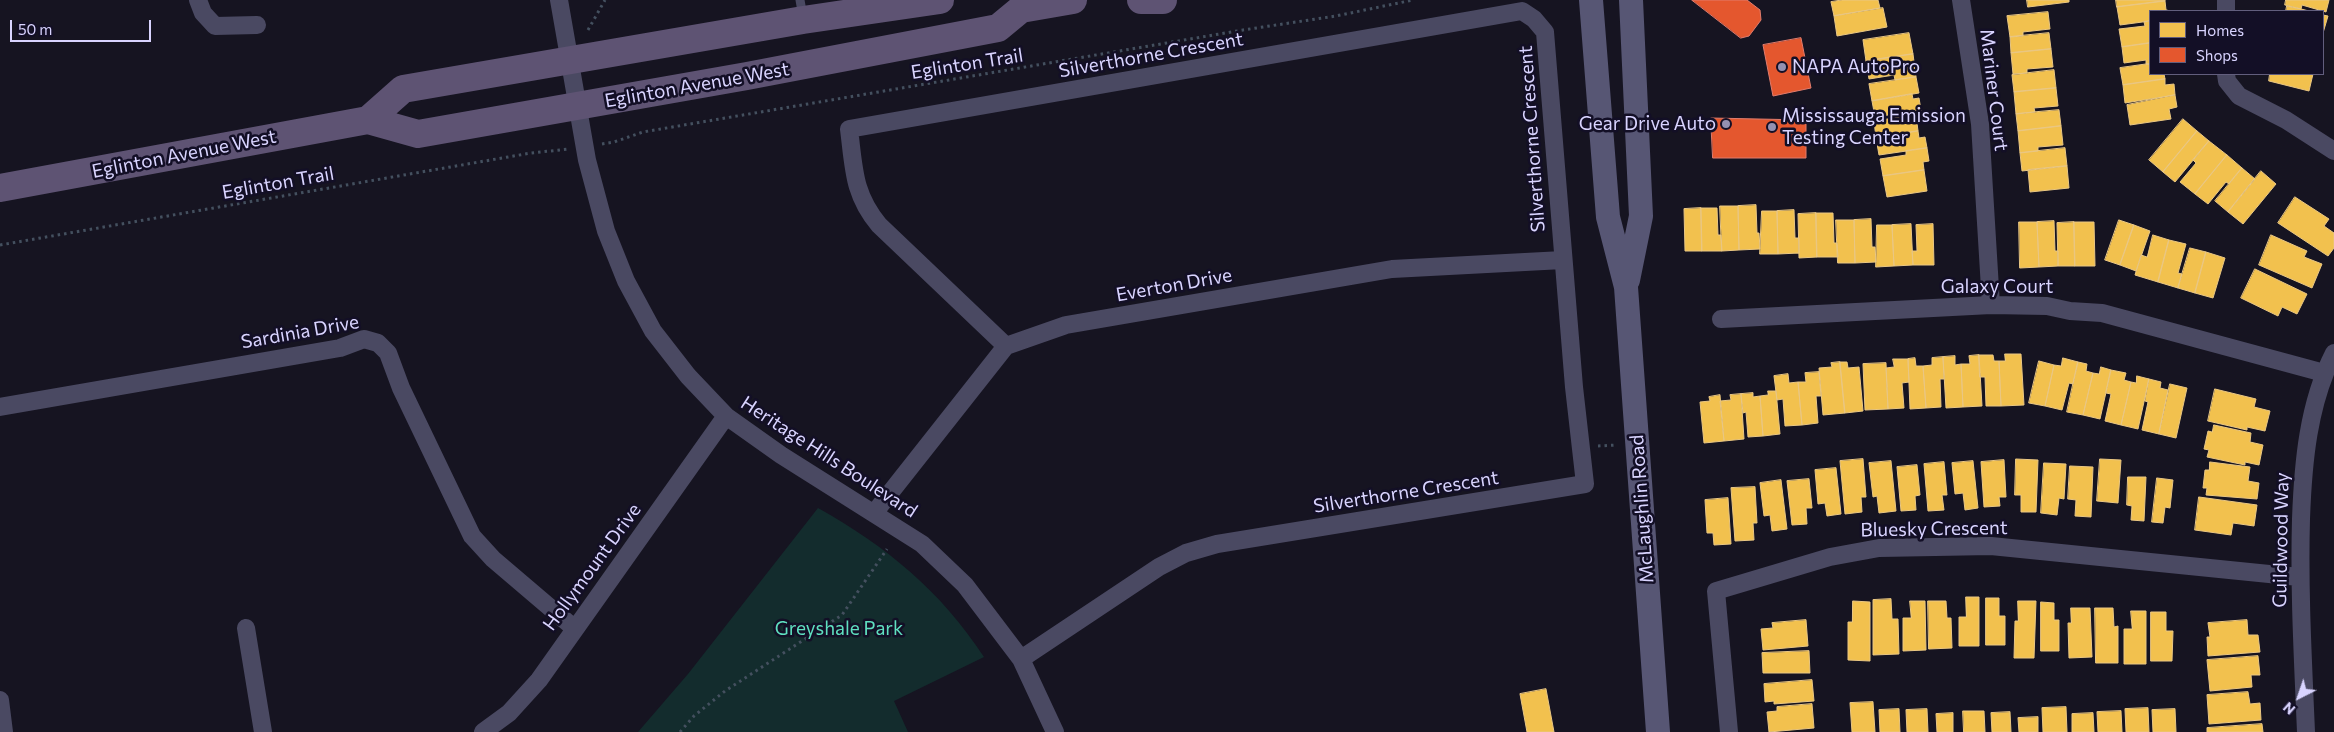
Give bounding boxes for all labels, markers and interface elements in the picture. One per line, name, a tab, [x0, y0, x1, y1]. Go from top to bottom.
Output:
scale bar	[12, 10, 154, 42]
legend	[2149, 10, 2324, 75]
text: 50 m	[18, 20, 52, 38]
text: Homes	[2196, 21, 2244, 39]
street label: Silverthorne Crescent	[1057, 28, 1245, 82]
street label: Mariner Court	[1975, 28, 2013, 152]
street label: Eglinton Trail	[909, 44, 1025, 84]
street label: Silverthorne Crescent	[1514, 45, 1550, 233]
text: Shops	[2196, 46, 2238, 64]
place label: NAPA AutoPro	[1792, 56, 1920, 78]
street label: Eglinton Avenue West	[603, 58, 791, 112]
marker: NAPA AutoPro	[1776, 61, 1788, 73]
place label: Mississauga Emission Testing Center	[1782, 105, 1966, 149]
place label: Gear Drive Auto	[1579, 113, 1716, 135]
marker: Gear Drive Auto	[1720, 118, 1732, 130]
marker: Mississauga Emission Testing Center	[1766, 121, 1778, 133]
street label: Eglinton Avenue West	[90, 125, 278, 183]
street label: Eglinton Trail	[220, 162, 336, 204]
street label: Everton Drive	[1114, 264, 1234, 306]
street label: Galaxy Court	[1941, 276, 2053, 298]
street label: Sardinia Drive	[239, 310, 361, 354]
street label: Heritage Hills Boulevard	[736, 391, 922, 523]
street label: McLaughlin Road	[1625, 434, 1659, 584]
street label: Silverthorne Crescent	[1312, 466, 1500, 518]
street label: Guildwood Way	[2268, 472, 2294, 608]
street label: Hollymount Drive	[538, 499, 646, 635]
street label: Bluesky Crescent	[1860, 516, 2008, 542]
park label: Greyshale Park	[775, 618, 903, 640]
north arrow	[2274, 672, 2324, 722]
text: N	[2279, 699, 2298, 719]

